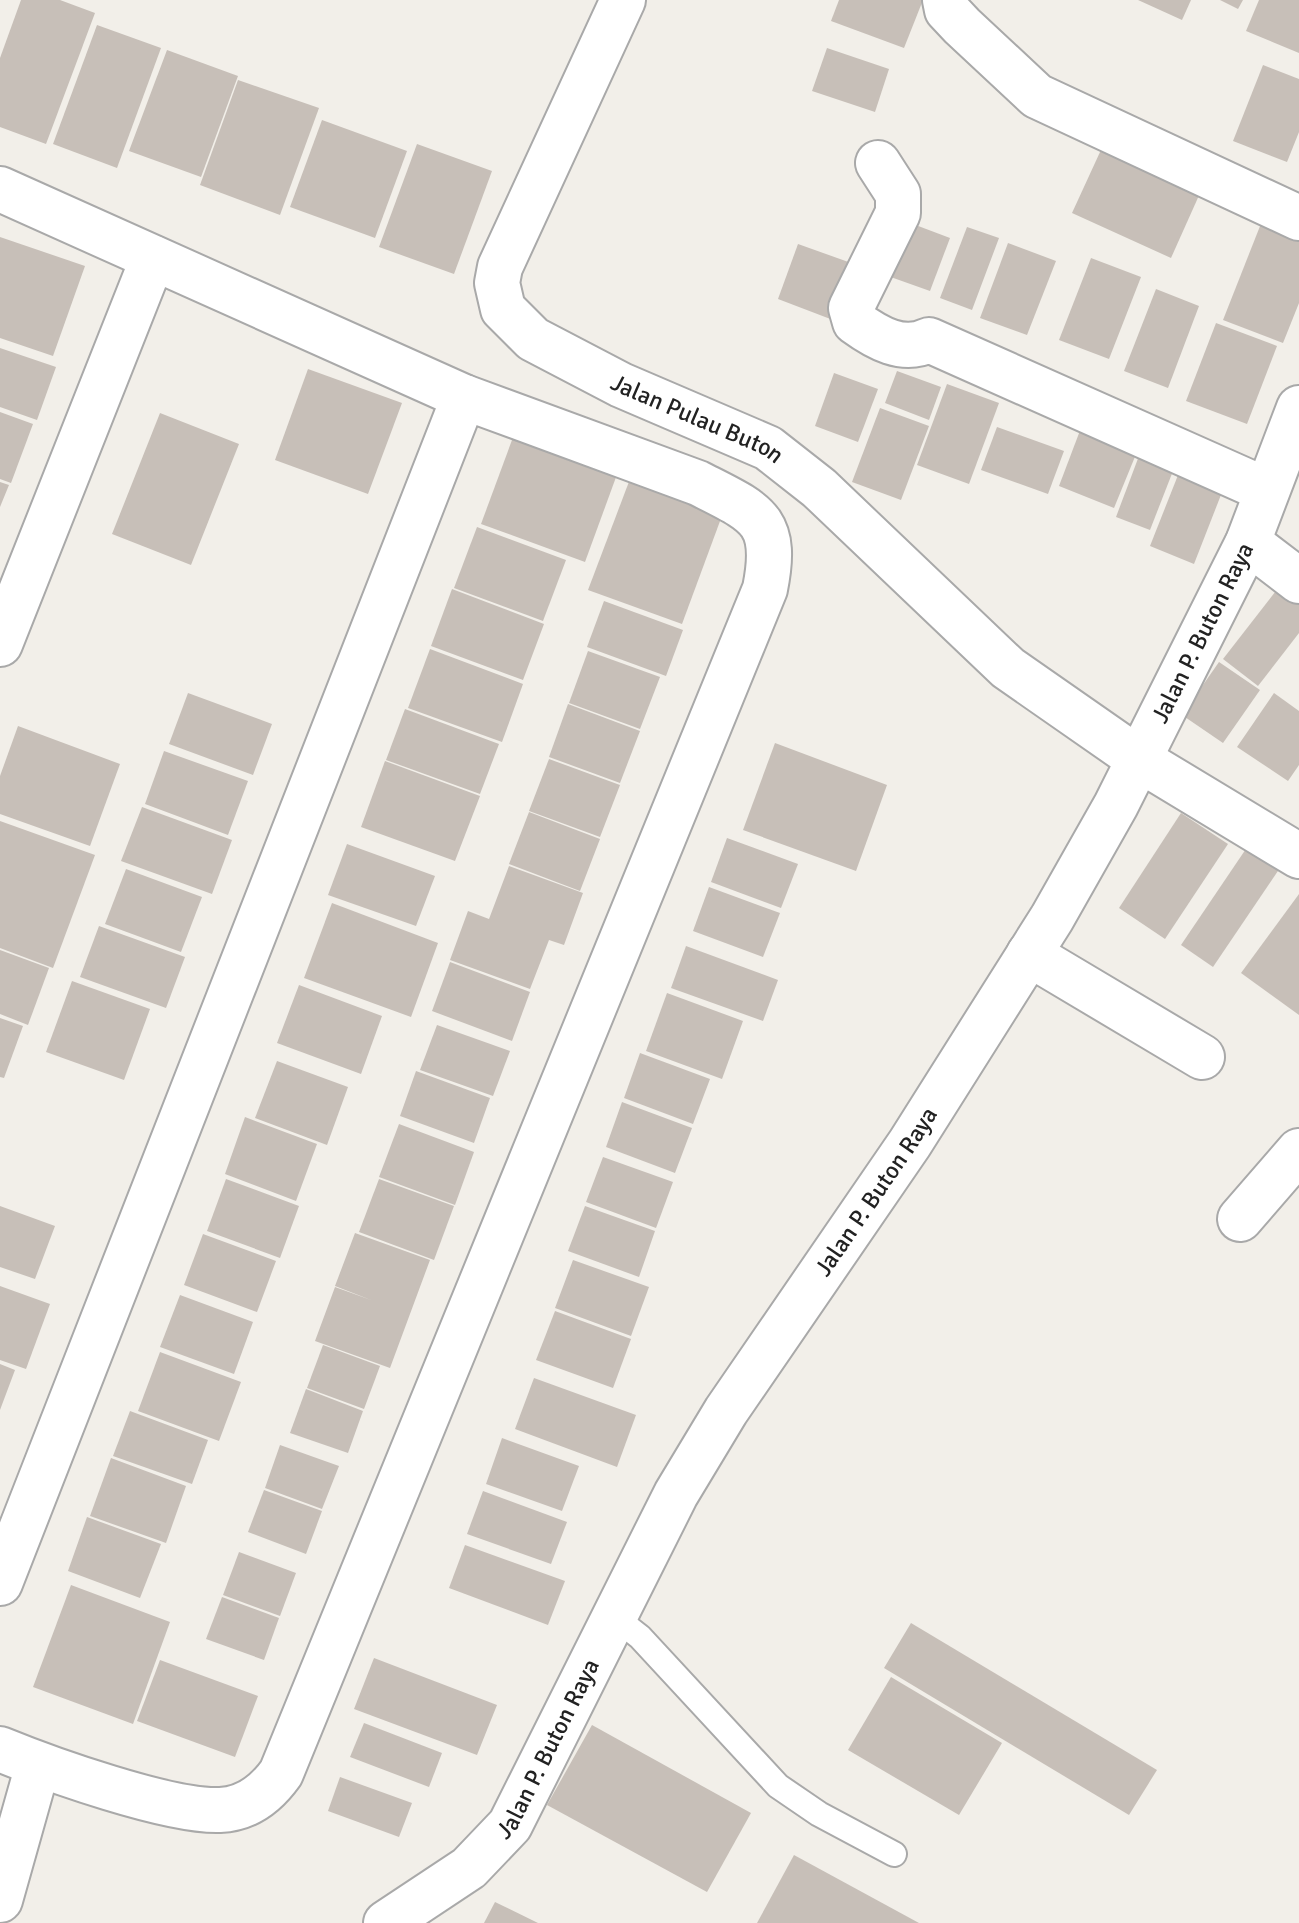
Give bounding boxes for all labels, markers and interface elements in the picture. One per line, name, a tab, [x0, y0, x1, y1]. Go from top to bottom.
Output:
street label: Jalan Pulau Buton	[606, 367, 790, 470]
street label: Jalan P. Buton Raya	[1145, 537, 1260, 728]
street label: Jalan P. Buton Raya	[808, 1101, 944, 1282]
street label: Jalan P. Buton Raya	[490, 1654, 606, 1845]

